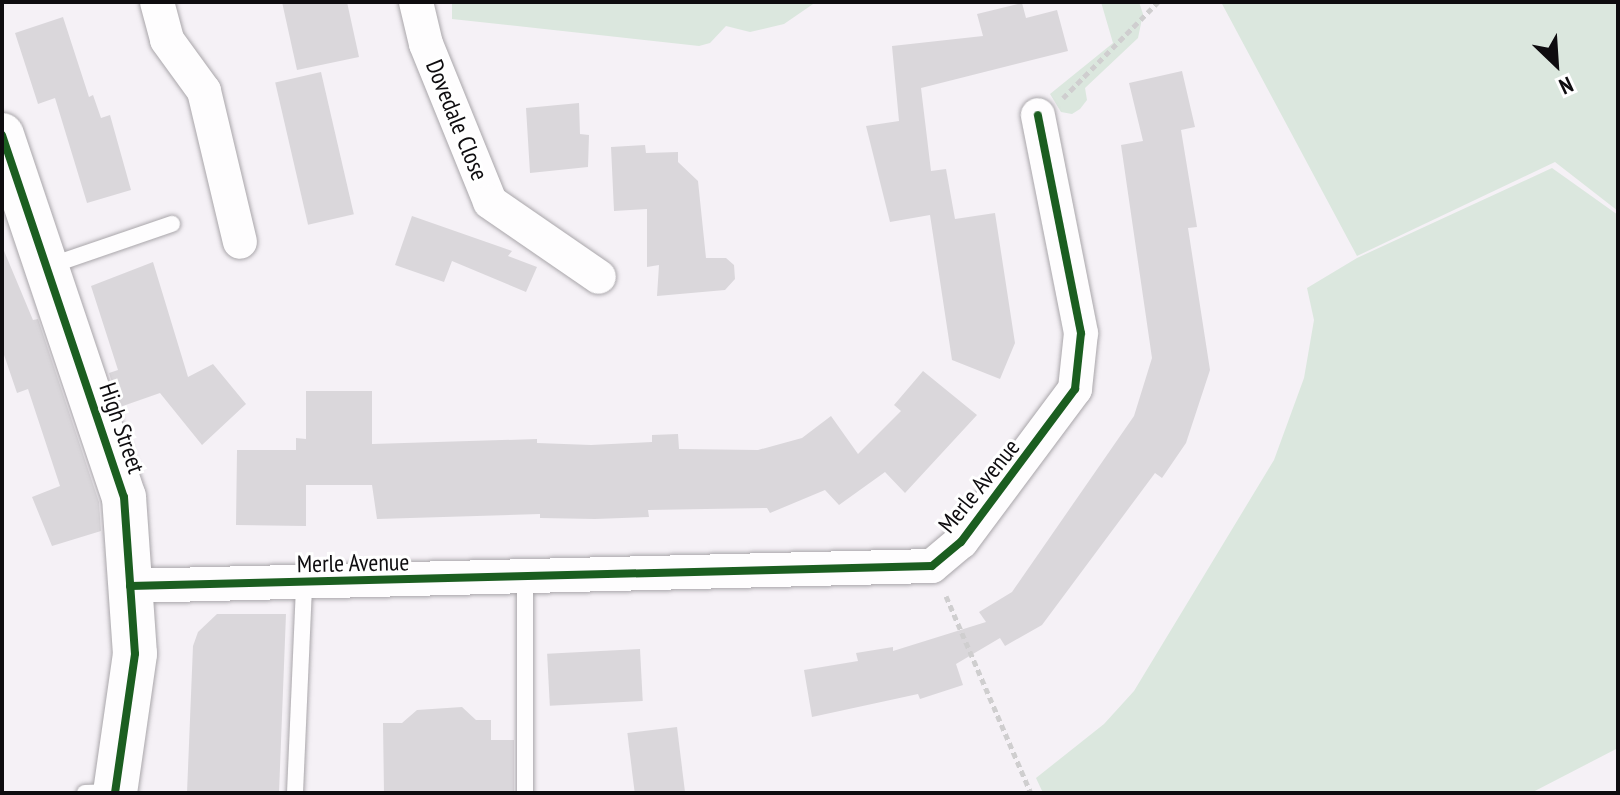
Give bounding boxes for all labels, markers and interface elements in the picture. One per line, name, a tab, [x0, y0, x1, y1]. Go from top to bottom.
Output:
north arrow	[1516, 24, 1596, 104]
street label: Dovedale Close	[420, 55, 494, 185]
text: N	[1555, 71, 1577, 101]
street label: High Street	[93, 379, 151, 477]
street label: Merle Avenue	[932, 433, 1026, 539]
street label: Merle Avenue	[296, 548, 410, 578]

